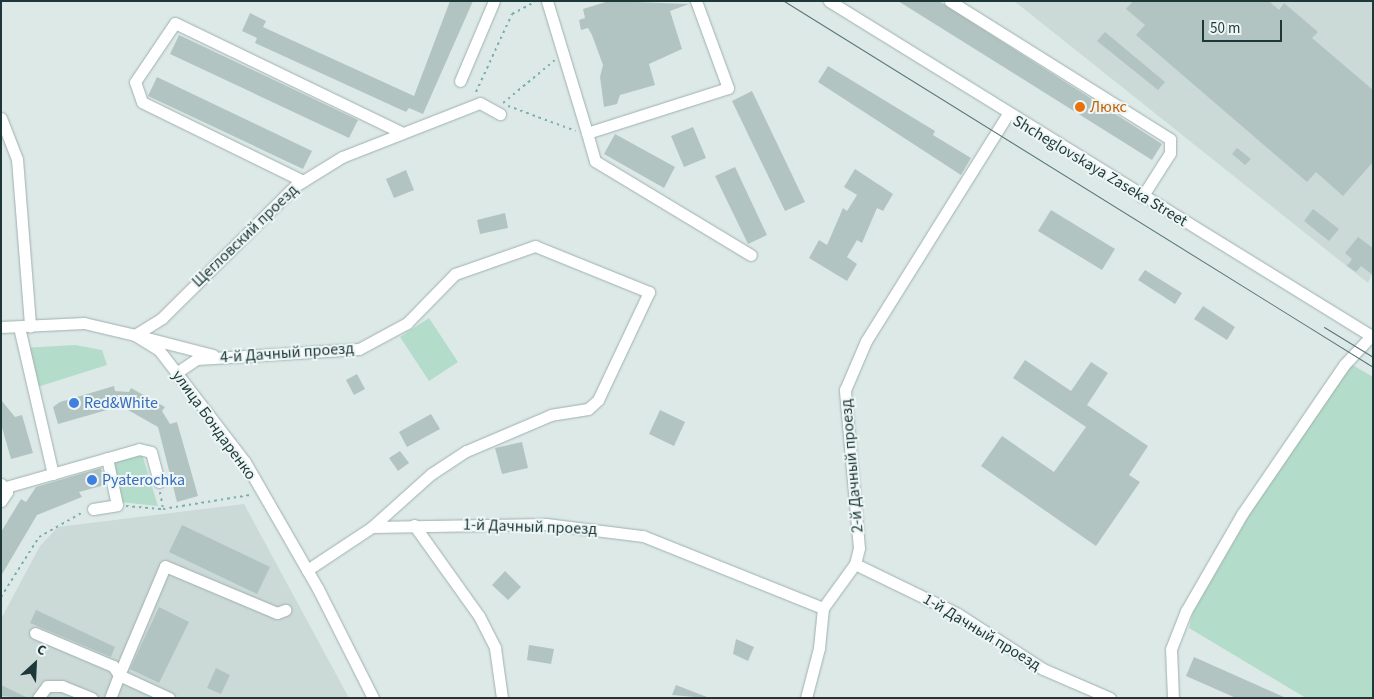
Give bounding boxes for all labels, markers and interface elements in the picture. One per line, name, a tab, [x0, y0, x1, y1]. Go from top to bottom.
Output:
scale bar	[1204, 10, 1284, 42]
text: 50 m	[1210, 18, 1240, 39]
place label: Люкс	[1090, 97, 1127, 117]
marker: Люкс	[1074, 101, 1086, 113]
street label: Shcheglovskaya Zaseka Street	[1009, 111, 1191, 231]
street label: Щегловский проезд	[188, 181, 302, 291]
street label: 4-й Дачный проезд	[220, 339, 354, 367]
street label: улица Бондаренко	[168, 366, 260, 484]
place label: Red&White	[84, 393, 158, 413]
marker: Red&White	[68, 397, 80, 409]
street label: 2-й Дачный проезд	[837, 398, 867, 534]
place label: Pyaterochka	[102, 470, 185, 490]
marker: Pyaterochka	[86, 474, 98, 486]
street label: 1-й Дачный проезд	[463, 515, 597, 539]
street label: 1-й Дачный проезд	[920, 589, 1044, 675]
north arrow	[10, 639, 60, 689]
text: С	[33, 640, 49, 661]

